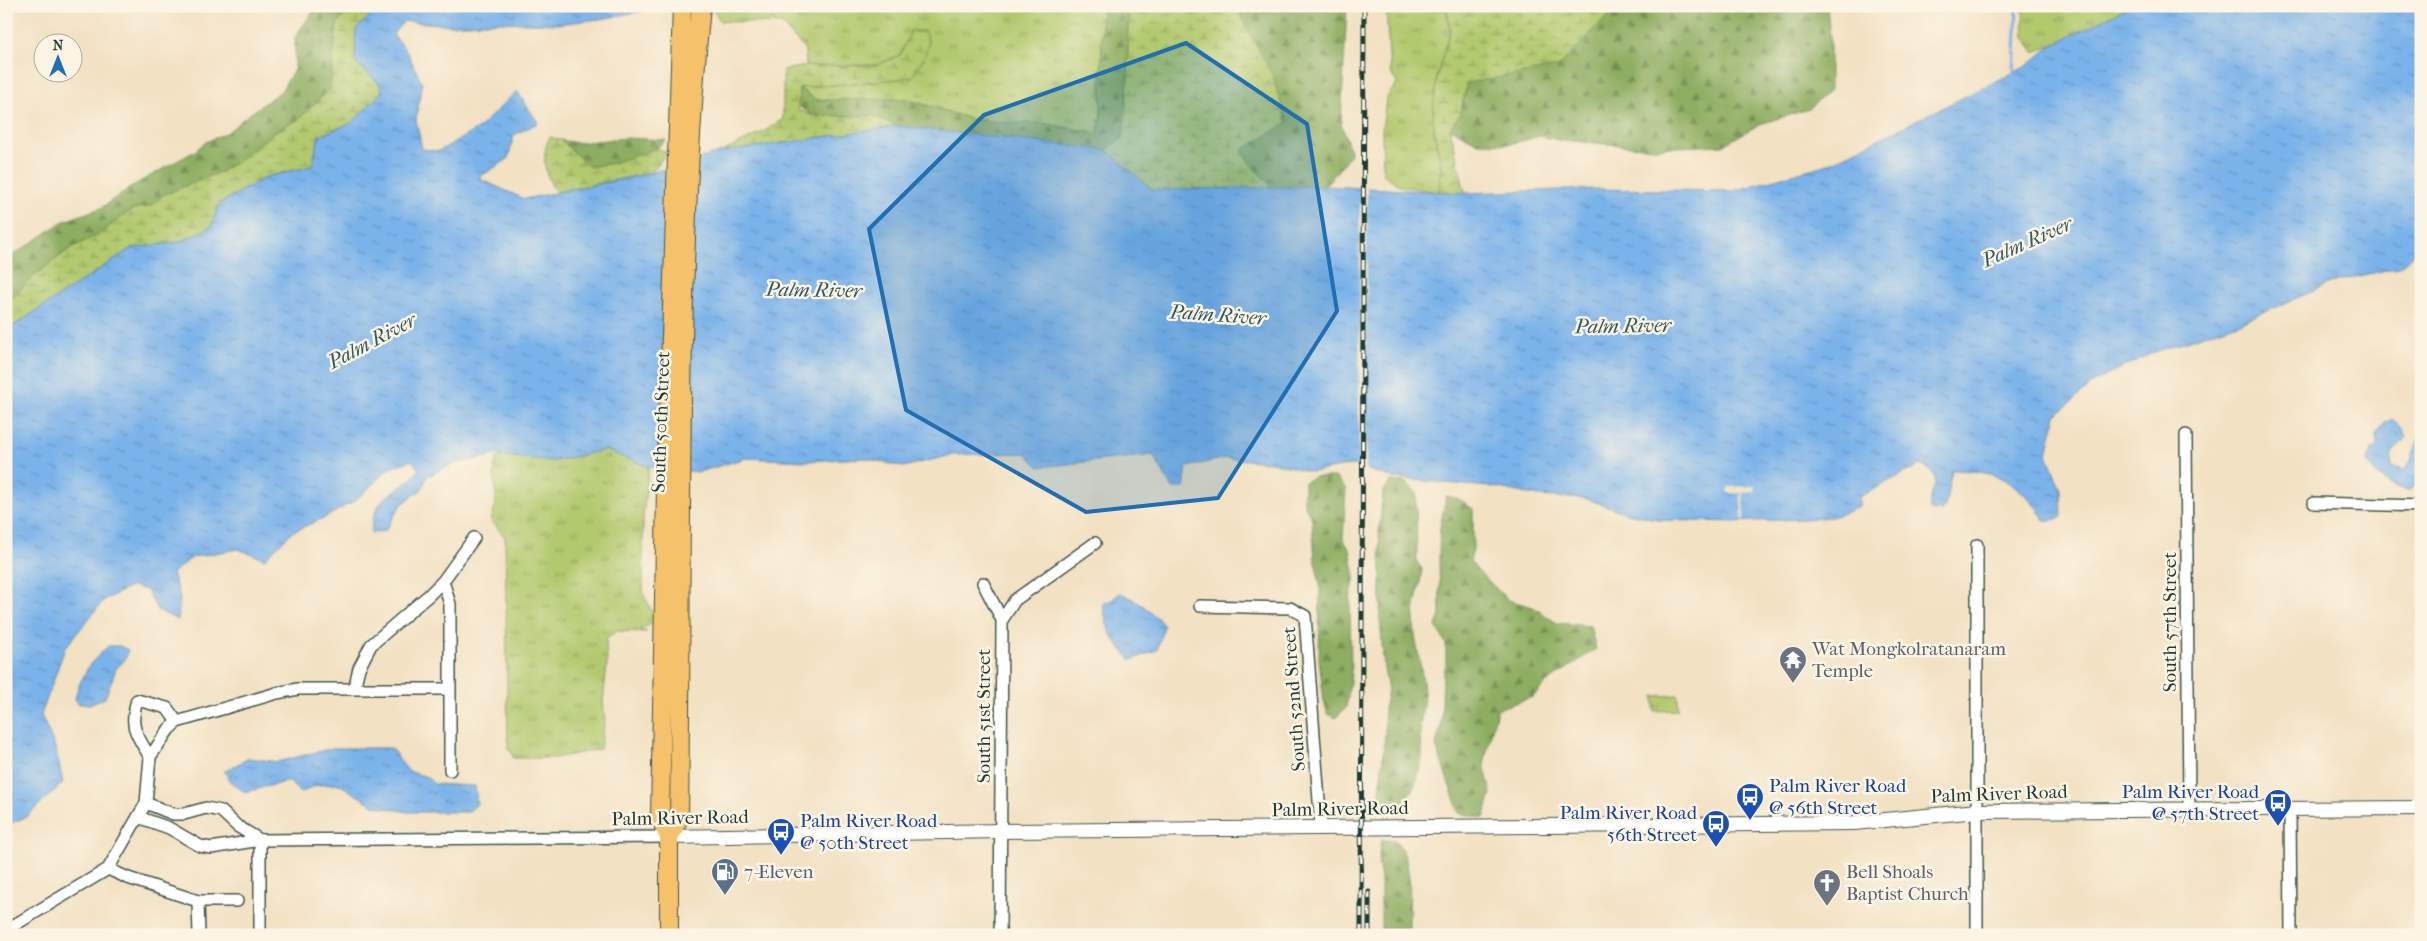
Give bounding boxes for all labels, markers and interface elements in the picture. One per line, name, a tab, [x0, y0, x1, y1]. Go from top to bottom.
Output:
north arrow	[32, 32, 82, 82]
text: N	[53, 37, 64, 54]
water label: Palm River	[1977, 211, 2077, 272]
water label: Palm River	[765, 278, 864, 302]
water label: Palm River	[1168, 300, 1269, 330]
water label: Palm River	[323, 307, 422, 374]
water label: Palm River	[1574, 314, 1673, 338]
street label: South 50th Street	[648, 351, 674, 493]
street label: South 57th Street	[2159, 552, 2181, 692]
street label: South 52nd Street	[1278, 626, 1310, 772]
place label: Wat Mongkolratanaram Temple	[1811, 638, 2006, 682]
temple icon: Wat Mongkolratanaram Temple	[1778, 645, 1808, 684]
street label: South 51st Street	[973, 649, 995, 783]
place label: Palm River Road @ 56th Street	[1769, 775, 1907, 819]
street label: Palm River Road	[1930, 781, 2069, 807]
place label: Palm River Road @ 57th Street	[2122, 781, 2260, 825]
bus stop icon: Palm River Road @ 56th Street	[1735, 782, 1765, 821]
bus stop icon: Palm River Road @ 57th Street	[2263, 788, 2293, 827]
street label: Palm River Road	[1271, 797, 1409, 821]
place label: Palm River Road 56th Street	[1560, 802, 1698, 846]
street label: Palm River Road	[611, 806, 749, 830]
bus stop icon: Palm River Road 56th Street	[1701, 809, 1731, 848]
place label: Palm River Road @ 50th Street	[800, 810, 938, 854]
bus stop icon: Palm River Road @ 50th Street	[766, 817, 796, 856]
fuel station icon: 7-Eleven	[710, 857, 740, 896]
place label: 7-Eleven	[744, 861, 814, 883]
place label: Bell Shoals Baptist Church	[1846, 861, 1969, 905]
church icon: Bell Shoals Baptist Church	[1812, 868, 1842, 907]

